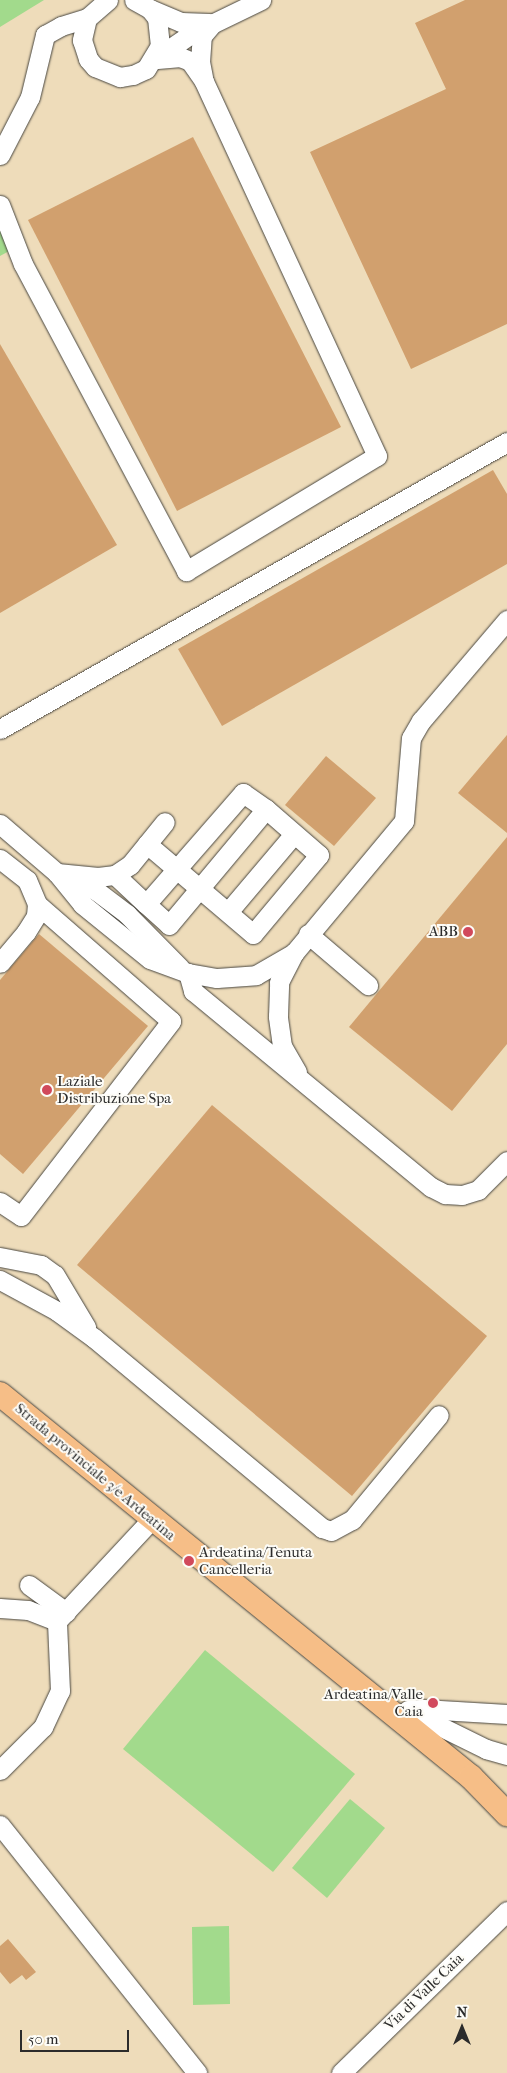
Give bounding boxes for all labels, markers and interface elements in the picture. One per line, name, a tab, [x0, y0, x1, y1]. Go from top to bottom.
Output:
place label: ABB	[429, 923, 458, 941]
marker: ABB	[462, 926, 474, 938]
place label: Laziale Distribuzione Spa	[57, 1072, 171, 1107]
marker: Laziale Distribuzione Spa	[41, 1084, 53, 1096]
street label: Strada provinciale 3/e Ardeatina	[11, 1400, 179, 1544]
place label: Ardeatina/Tenuta Cancelleria	[199, 1543, 312, 1578]
marker: Ardeatina/Tenuta Cancelleria	[183, 1555, 195, 1567]
place label: Ardeatina/Valle Caia	[324, 1685, 423, 1720]
marker: Ardeatina/Valle Caia	[427, 1697, 439, 1709]
street label: Via di Valle Caia	[381, 1950, 467, 2034]
north arrow	[437, 2003, 487, 2053]
text: N	[457, 2004, 467, 2021]
scale bar	[22, 2020, 131, 2052]
text: 50 m	[28, 2030, 58, 2048]

